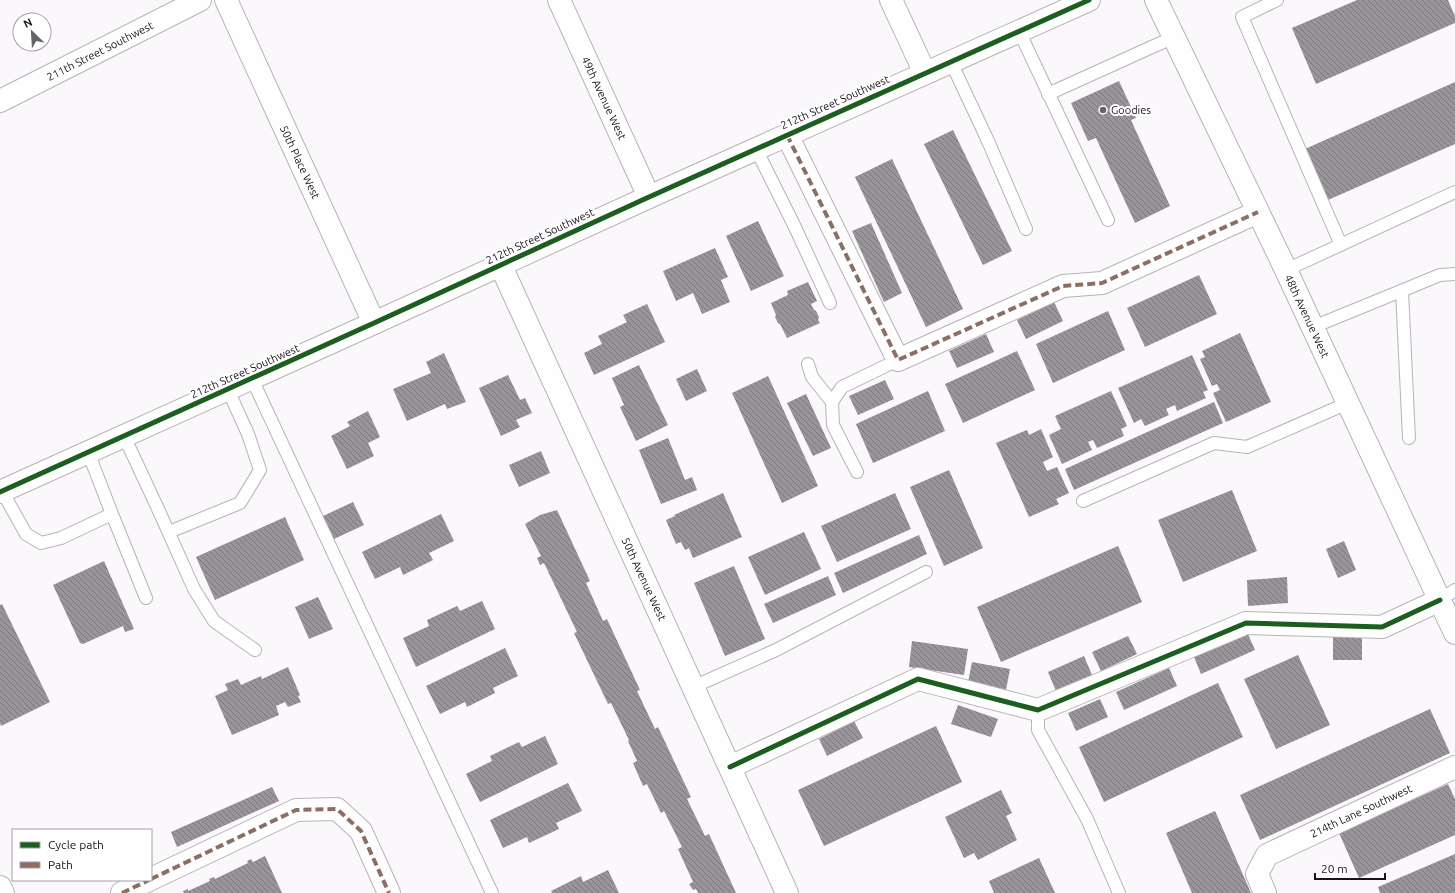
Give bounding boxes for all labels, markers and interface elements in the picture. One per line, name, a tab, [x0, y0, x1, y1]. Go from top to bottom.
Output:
north arrow	[12, 12, 52, 52]
text: N	[22, 16, 34, 30]
street label: 211th Street Southwest	[45, 19, 156, 83]
street label: 49th Avenue West	[579, 55, 629, 142]
street label: 212th Street Southwest	[779, 72, 892, 131]
place label: Goodies	[1111, 104, 1151, 116]
marker: Goodies	[1098, 105, 1108, 115]
street label: 50th Place West	[278, 123, 323, 201]
street label: 212th Street Southwest	[484, 205, 596, 266]
street label: 48th Avenue West	[1282, 273, 1332, 360]
street label: 212th Street Southwest	[189, 341, 302, 400]
street label: 50th Avenue West	[619, 536, 669, 623]
street label: 214th Lane Southwest	[1308, 782, 1414, 840]
legend	[12, 829, 152, 881]
text: Cycle path	[48, 838, 104, 851]
scale bar	[1315, 855, 1385, 881]
text: Path	[48, 858, 73, 871]
text: 20 m	[1321, 862, 1348, 875]

